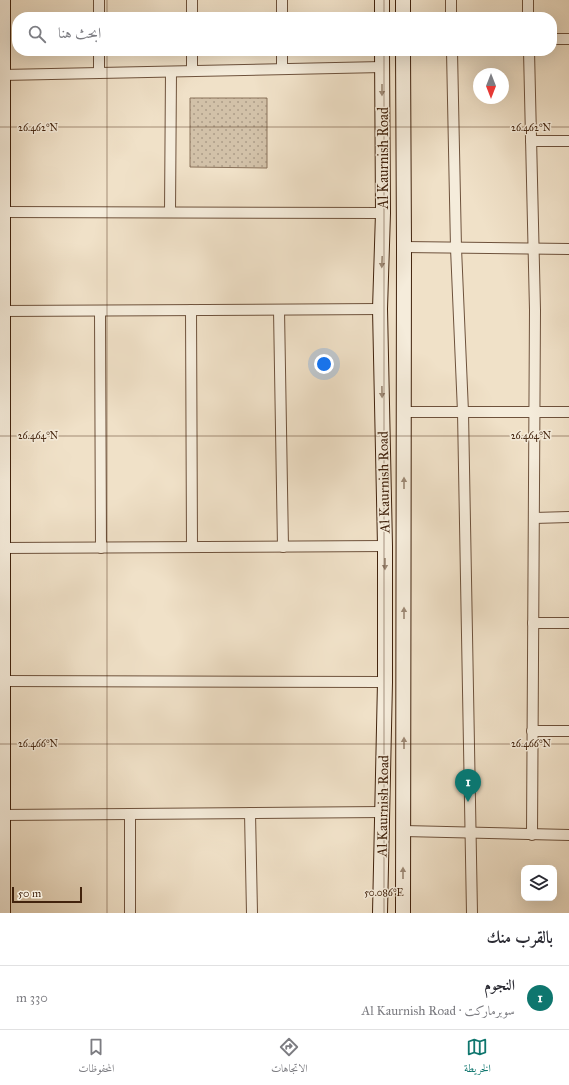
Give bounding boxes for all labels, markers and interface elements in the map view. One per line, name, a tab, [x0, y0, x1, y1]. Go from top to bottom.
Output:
search box	[12, 12, 557, 56]
icon: search	[26, 23, 48, 45]
text: ابحث هنا	[58, 24, 101, 42]
north arrow	[473, 68, 509, 104]
one-way arrow	[379, 84, 385, 97]
street label: Al Kaurnish Road	[375, 107, 392, 210]
text: 26.462°N	[18, 122, 58, 134]
text: 26.462°N	[511, 122, 551, 134]
one-way arrow	[379, 256, 385, 269]
your location	[314, 354, 334, 374]
one-way arrow	[379, 386, 385, 399]
text: 26.464°N	[18, 430, 59, 442]
text: 26.464°N	[511, 430, 552, 442]
street label: Al Kaurnish Road	[375, 431, 393, 534]
one-way arrow	[401, 476, 407, 489]
one-way arrow	[382, 558, 388, 571]
one-way arrow	[401, 606, 407, 619]
one-way arrow	[401, 736, 407, 749]
text: 26.466°N	[18, 738, 59, 750]
text: 26.466°N	[511, 738, 552, 750]
street label: Al Kaurnish Road	[374, 755, 392, 858]
pin: 1	[455, 769, 481, 802]
map controls	[521, 865, 557, 901]
button: layers	[521, 865, 557, 901]
one-way arrow	[400, 866, 406, 879]
scale bar	[12, 885, 82, 904]
text: 50 m	[18, 887, 41, 900]
text: 50.086°E	[364, 887, 404, 899]
text: بالقرب منك	[487, 927, 553, 948]
text: النجوم	[484, 976, 515, 994]
text: 330 m	[16, 990, 48, 1006]
text: 1	[537, 990, 543, 1006]
text: سوبرماركت · Al Kaurnish Road	[361, 1003, 515, 1019]
tab: المحفوظات	[78, 1036, 114, 1079]
tab: الاتجاهات	[271, 1036, 308, 1079]
tab: الخريطة	[464, 1036, 491, 1079]

